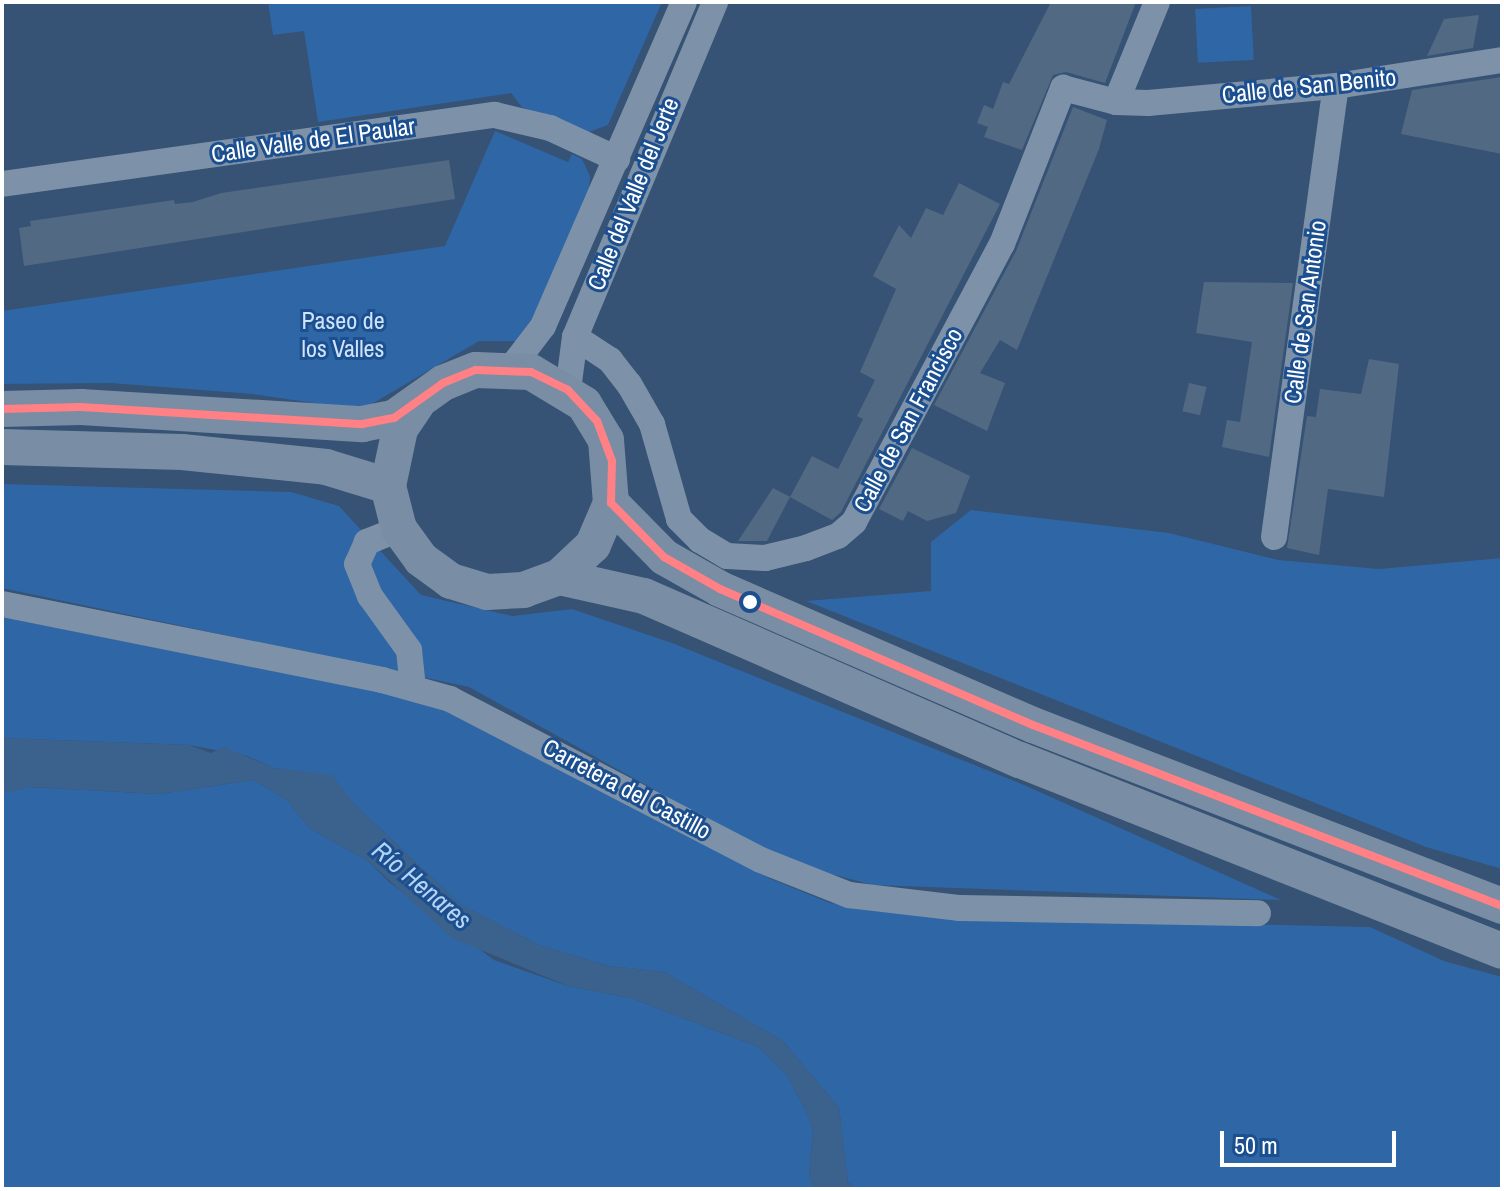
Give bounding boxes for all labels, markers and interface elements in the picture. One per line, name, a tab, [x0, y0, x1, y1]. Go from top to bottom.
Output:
street label: Calle de San Benito	[1220, 63, 1398, 109]
street label: Calle del Valle del Jerte	[581, 93, 685, 295]
street label: Calle Valle de El Paular	[209, 111, 417, 169]
street label: Calle de San Antonio	[1278, 218, 1332, 406]
park label: Paseo de los Valles	[301, 307, 385, 363]
street label: Calle de San Francisco	[847, 323, 969, 517]
unlabelled marker	[742, 594, 758, 610]
street label: Carretera del Castillo	[538, 733, 716, 845]
water label: Río Henares	[366, 835, 478, 935]
scale bar	[1224, 1115, 1400, 1165]
text: 50 m	[1234, 1129, 1278, 1161]

